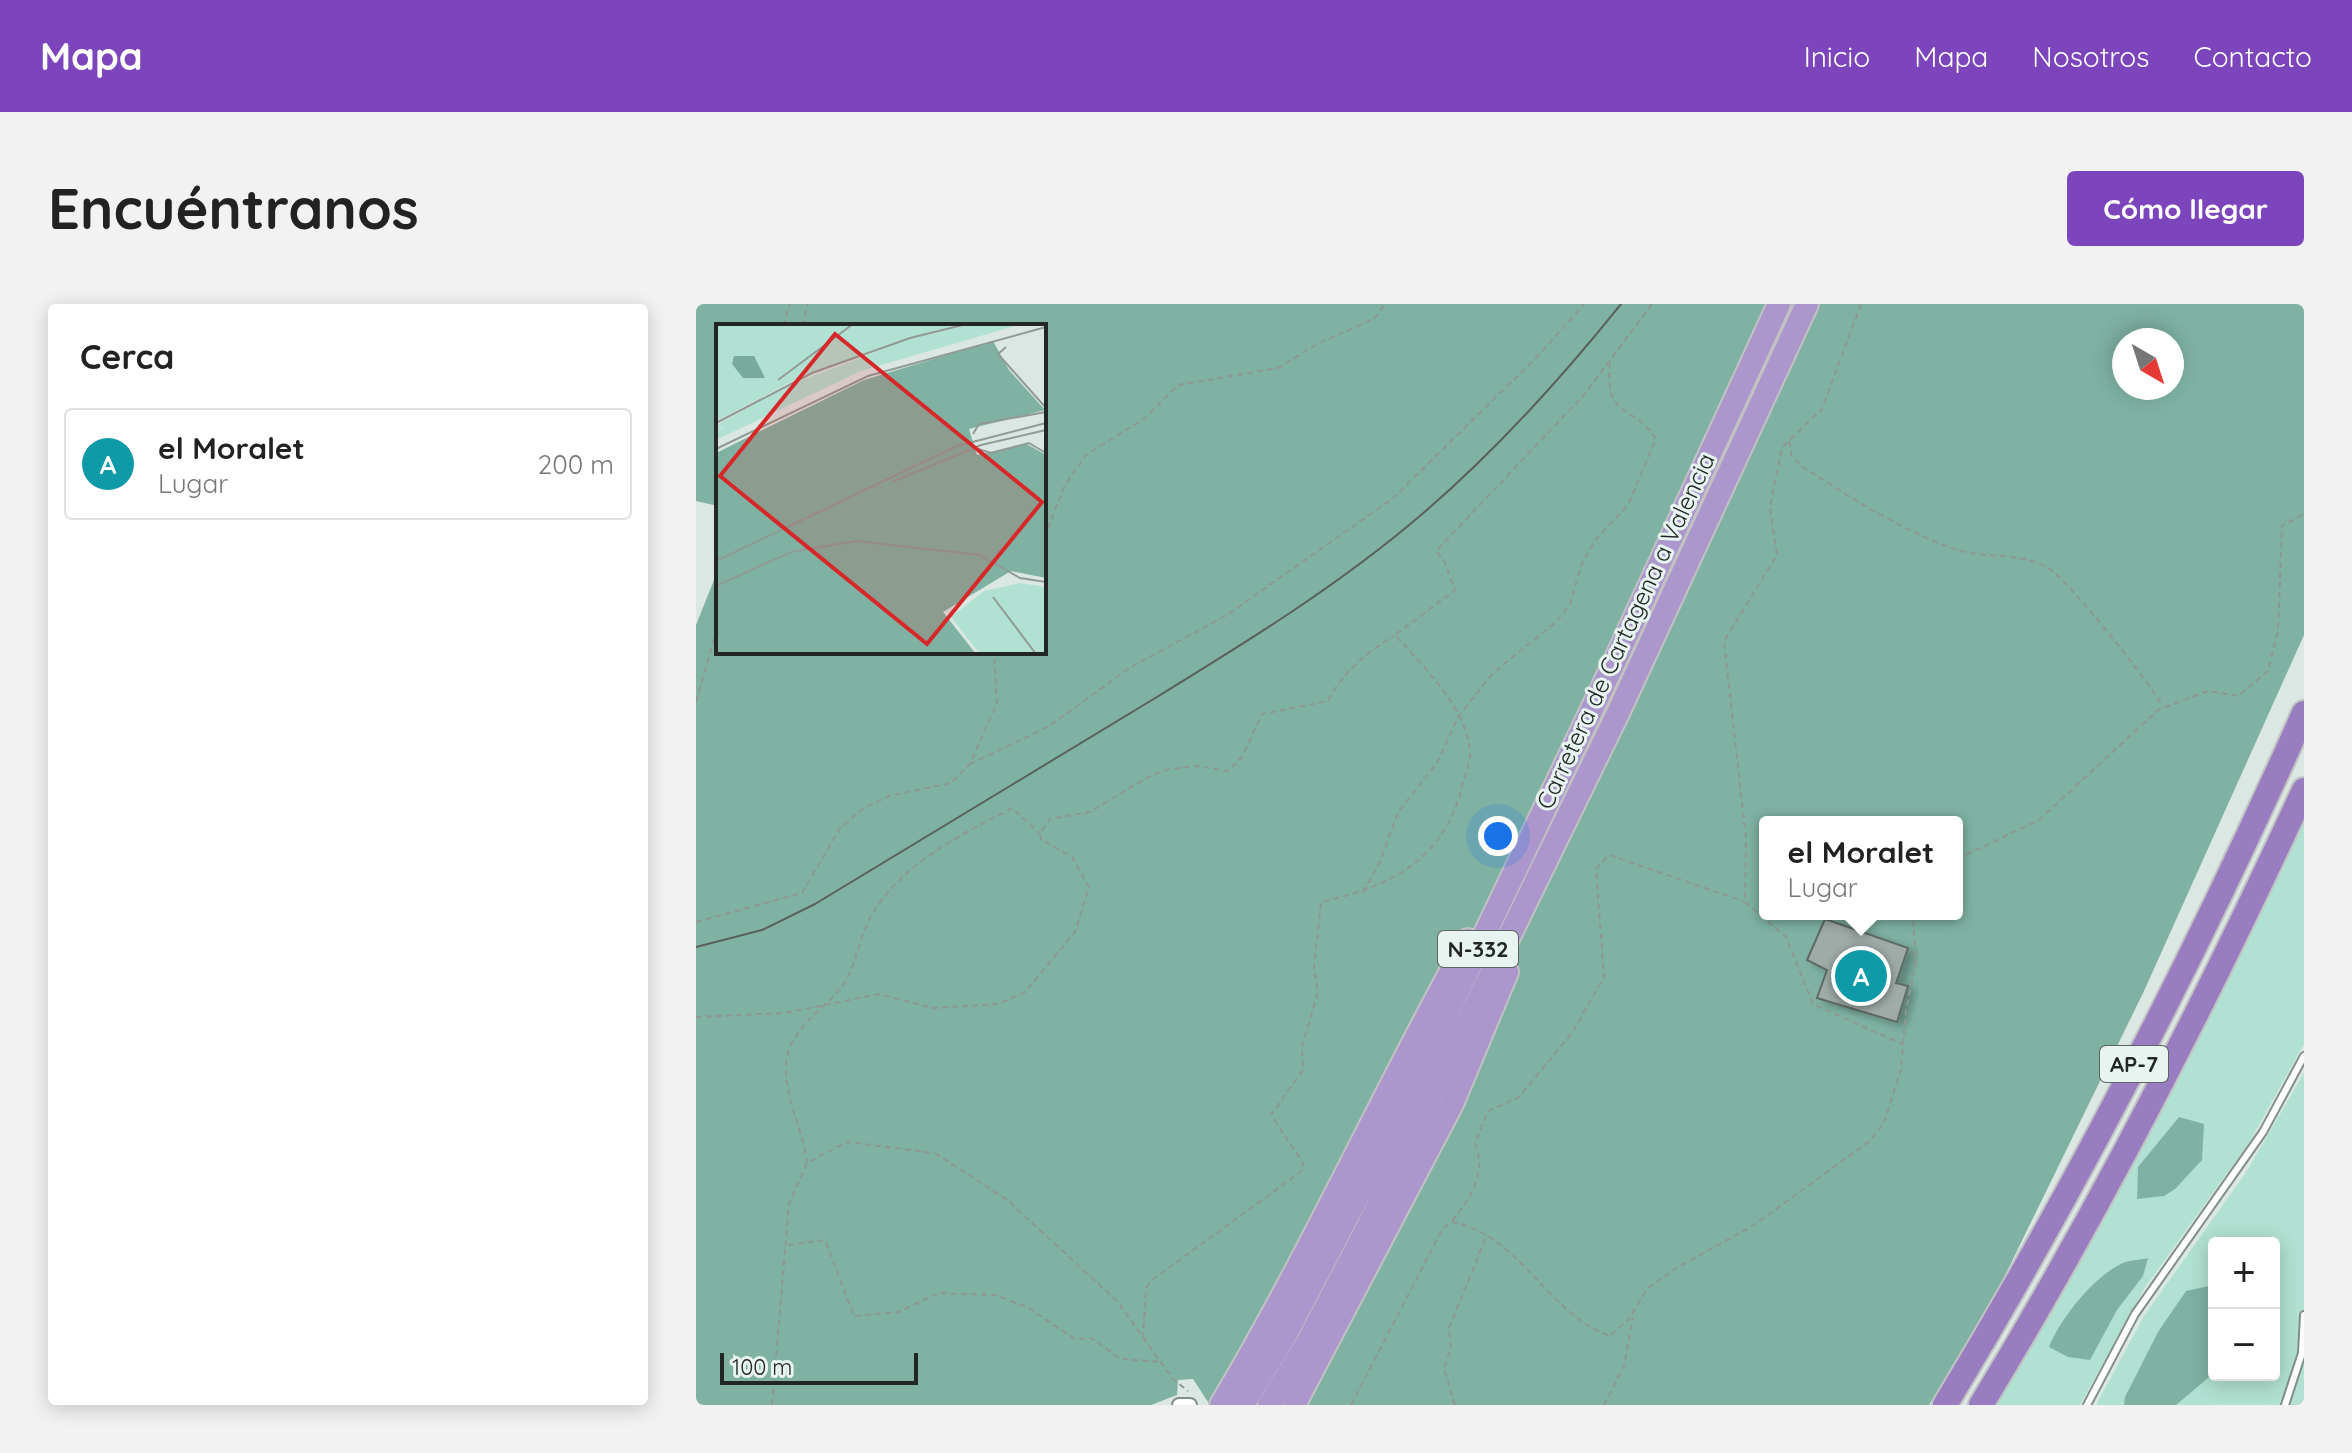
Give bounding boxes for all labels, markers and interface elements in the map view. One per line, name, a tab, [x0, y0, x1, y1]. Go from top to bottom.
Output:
text: Mapa	[40, 32, 143, 80]
text: Inicio	[1804, 39, 1870, 74]
text: Mapa	[1914, 39, 1988, 74]
text: Nosotros	[2032, 39, 2149, 74]
text: Contacto	[2193, 39, 2312, 74]
button: Cómo llegar	[2067, 171, 2304, 246]
text: Encuéntranos	[48, 173, 419, 243]
inset map	[716, 324, 1046, 654]
north arrow	[2112, 328, 2184, 400]
text: Cerca	[80, 335, 174, 378]
text: el Moralet	[158, 429, 305, 467]
text: A	[100, 448, 116, 481]
text: 200 m	[538, 448, 614, 481]
street label: Carretera de Cartagena a Valencia	[1529, 448, 1721, 814]
text: Lugar	[158, 467, 228, 500]
your location	[1478, 816, 1518, 856]
popup	[1759, 816, 1963, 920]
text: el Moralet	[1788, 833, 1934, 871]
text: Lugar	[1788, 871, 1858, 904]
road number: N-332	[1438, 931, 1518, 967]
pin: A	[1835, 946, 1887, 1006]
road number: AP-7	[2100, 1046, 2168, 1082]
map controls	[2208, 1237, 2280, 1381]
button: +	[2208, 1237, 2280, 1309]
button: −	[2208, 1309, 2280, 1381]
scale bar	[720, 1349, 918, 1385]
text: 100 m	[732, 1353, 792, 1381]

